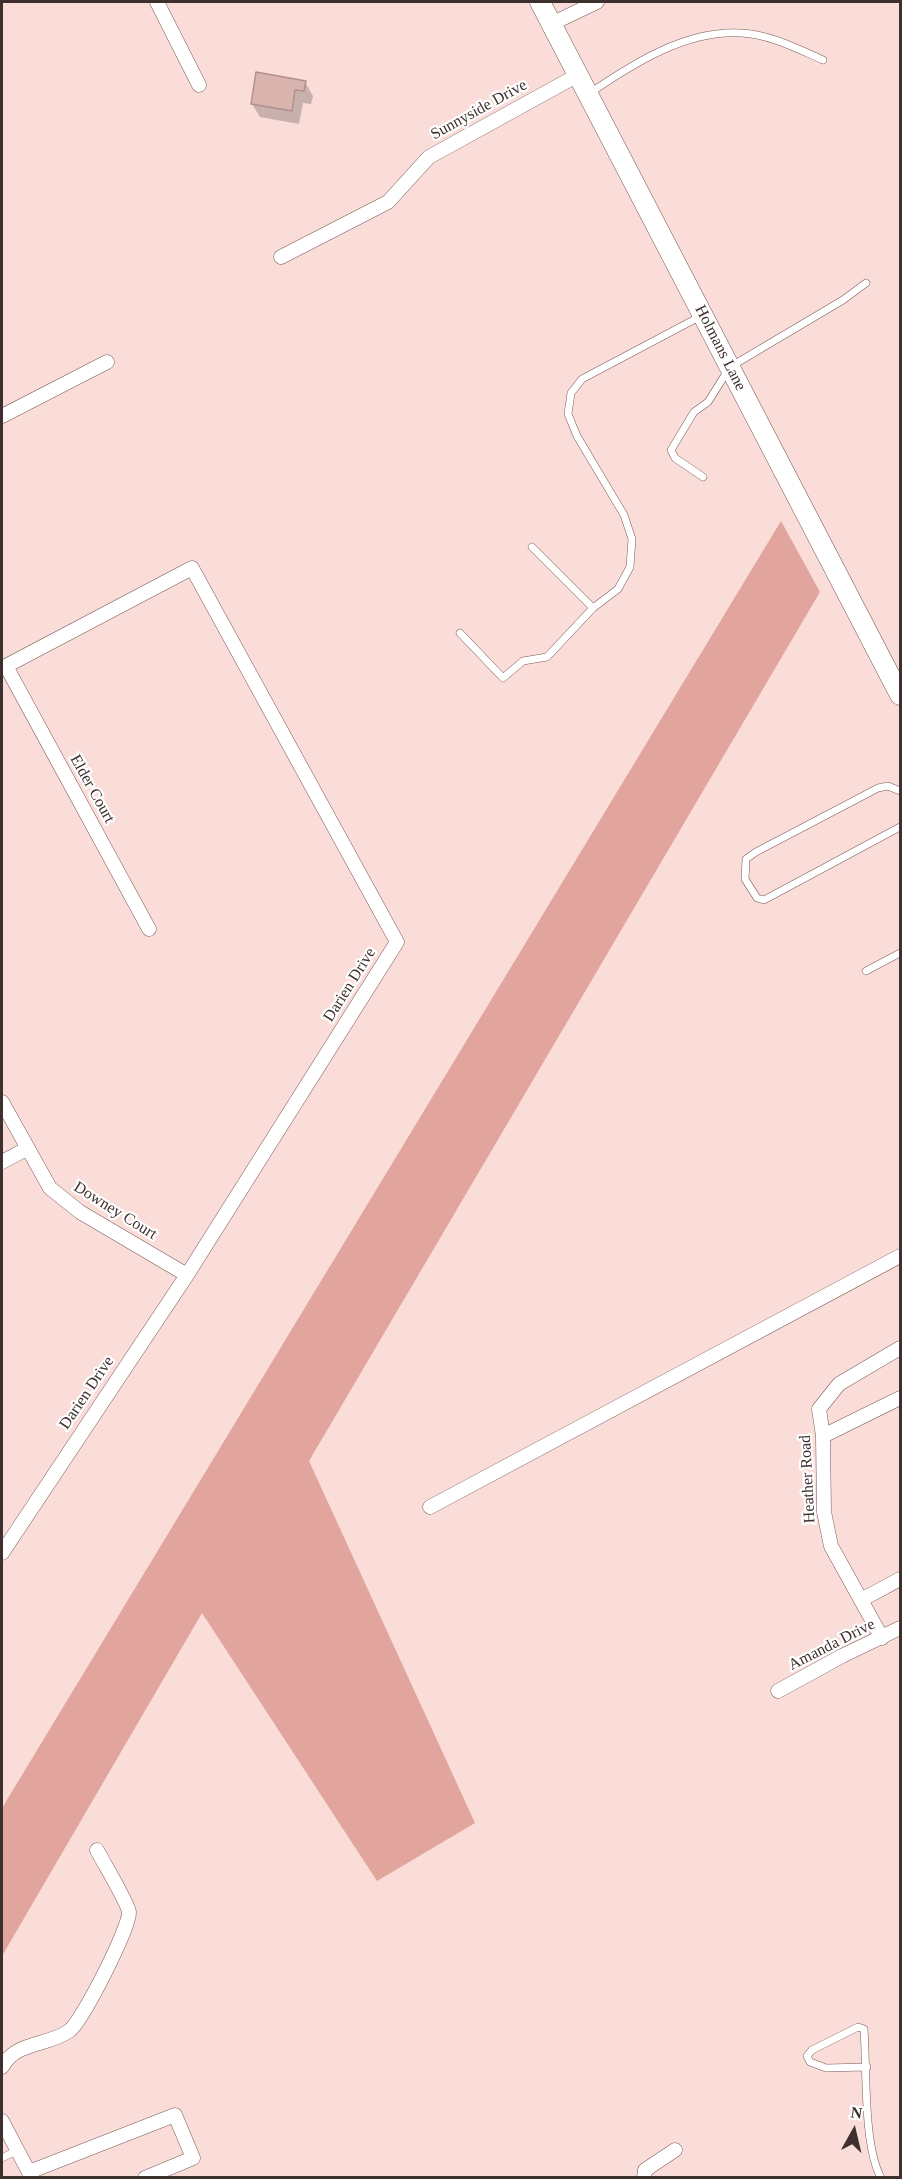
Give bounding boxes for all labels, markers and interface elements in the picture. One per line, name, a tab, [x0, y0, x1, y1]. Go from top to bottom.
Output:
street label: Sunnyside Drive	[428, 76, 530, 144]
street label: Holmans Lane	[690, 302, 750, 394]
street label: Elder Court	[65, 752, 119, 826]
street label: Darien Drive	[320, 944, 380, 1026]
street label: Downey Court	[70, 1178, 160, 1244]
street label: Darien Drive	[56, 1353, 118, 1433]
street label: Heather Road	[796, 1434, 820, 1524]
street label: Amanda Drive	[785, 1615, 879, 1675]
north arrow	[824, 2101, 884, 2161]
text: N	[850, 2103, 863, 2122]

